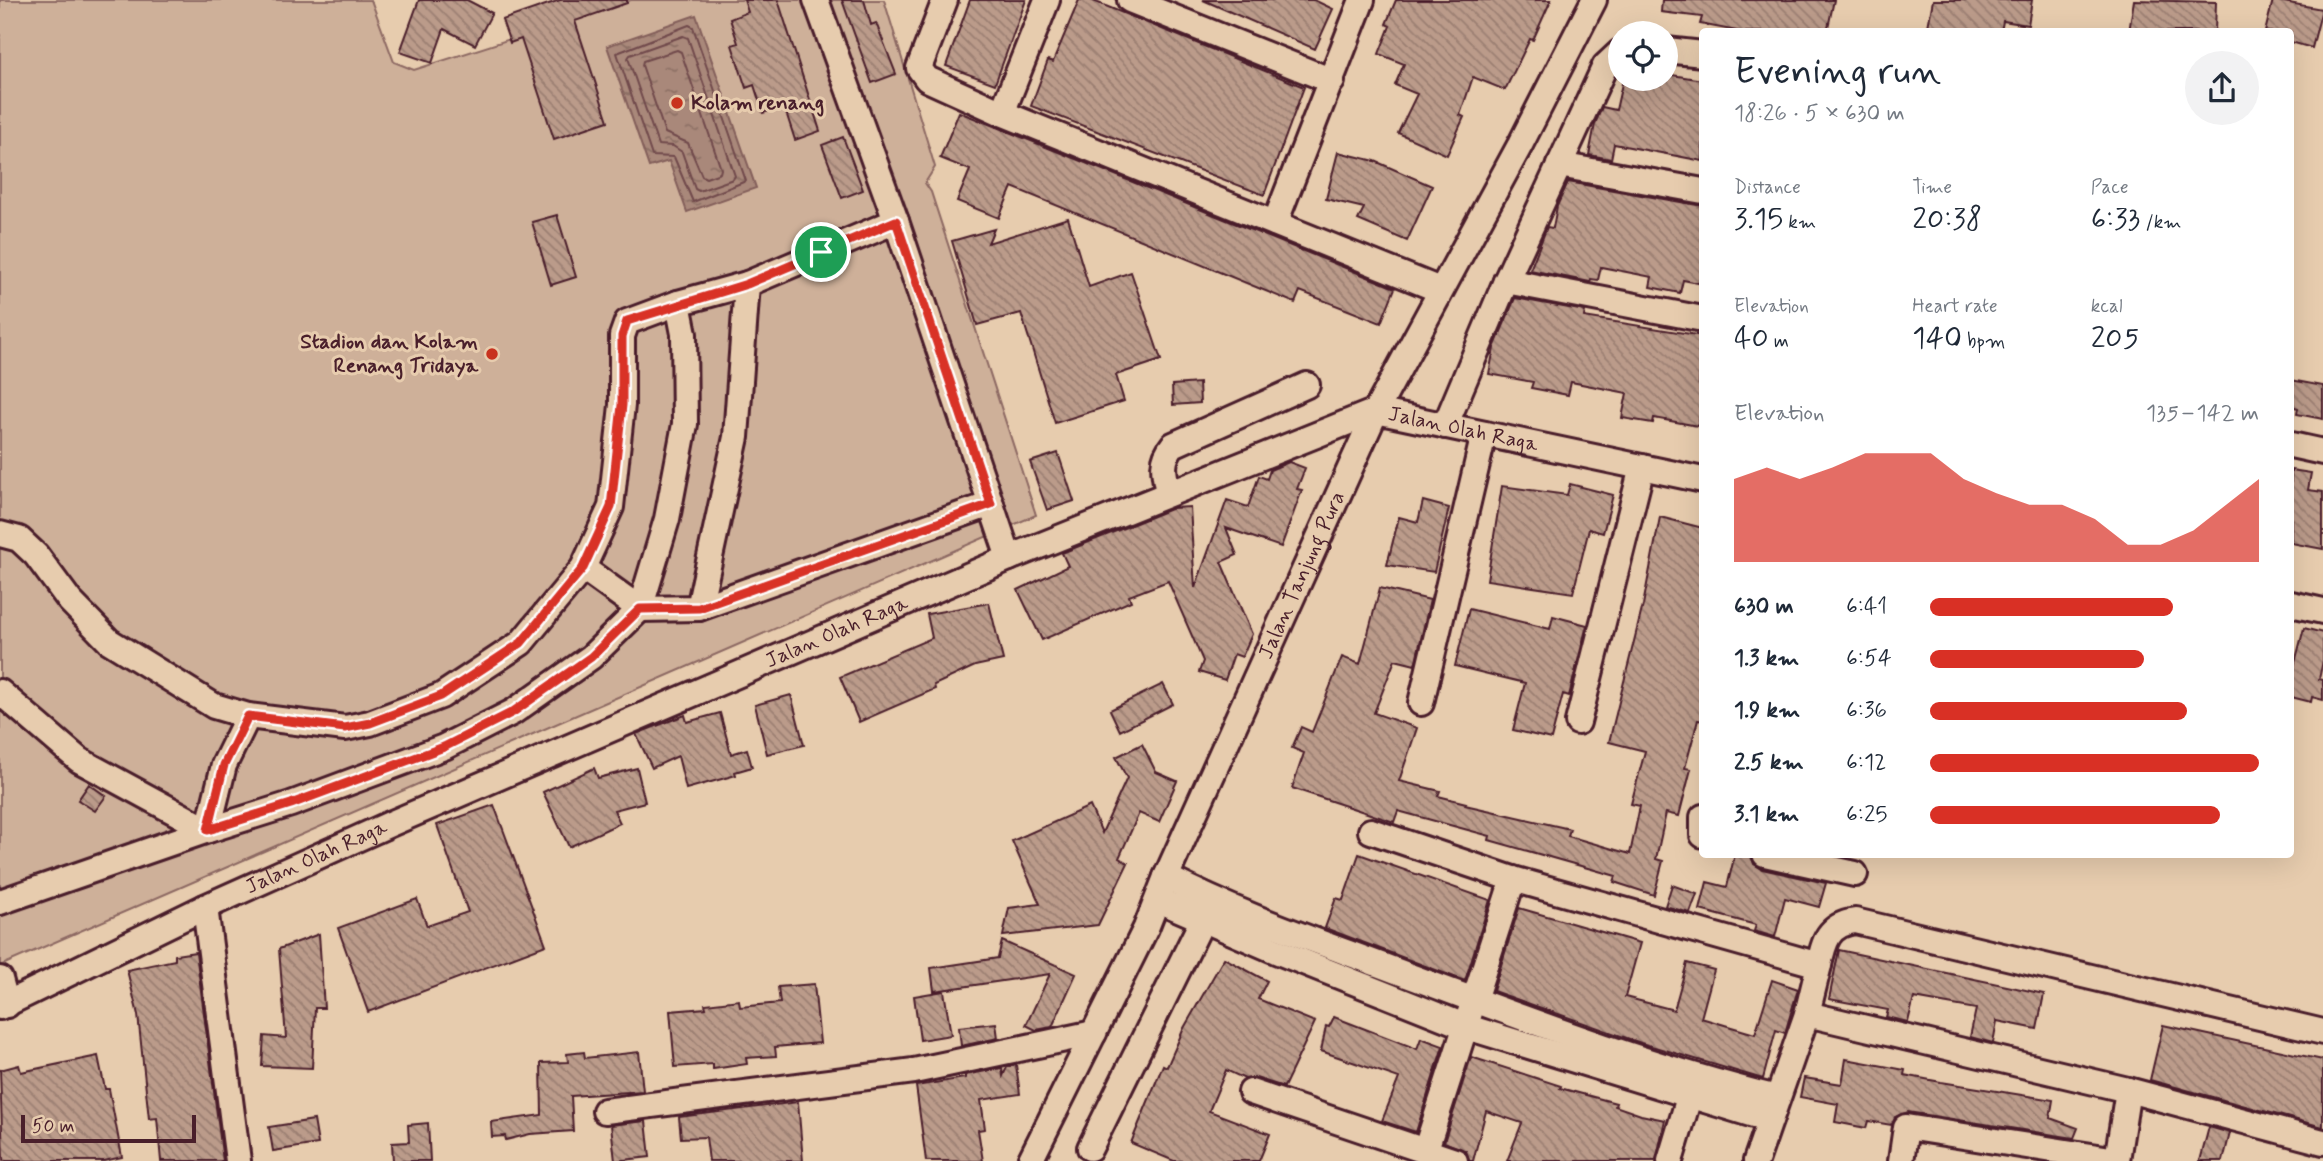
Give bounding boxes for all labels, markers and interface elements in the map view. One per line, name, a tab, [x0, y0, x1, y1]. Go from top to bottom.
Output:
map controls	[1608, 21, 1678, 91]
button: locate	[1608, 21, 1678, 91]
text: Evening run	[1734, 48, 1941, 97]
button: share	[2185, 51, 2259, 125]
place label: Kolam renang	[691, 89, 824, 117]
marker: Kolam renang	[669, 95, 685, 111]
text: 18:26 · 5 × 630 m	[1734, 99, 1905, 129]
text: Distance	[1734, 175, 1801, 200]
text: Time	[1912, 175, 1952, 200]
text: Pace	[2091, 175, 2128, 200]
text: 3.15	[1734, 200, 1783, 239]
text: 20:38	[1912, 200, 1982, 239]
text: 6:33	[2091, 200, 2140, 239]
text: km	[1783, 210, 1816, 235]
text: /km	[2140, 210, 2181, 235]
pin	[791, 222, 851, 282]
icon: arrive	[802, 233, 840, 271]
text: Elevation	[1734, 294, 1809, 319]
text: Heart rate	[1912, 294, 1998, 319]
text: kcal	[2091, 294, 2123, 319]
text: 40	[1734, 319, 1769, 358]
text: 140	[1912, 319, 1962, 358]
text: 205	[2091, 319, 2139, 358]
place label: Stadion dan Kolam Renang Tridaya	[300, 328, 479, 380]
text: m	[1769, 329, 1789, 354]
text: bpm	[1962, 329, 2005, 354]
marker: Stadion dan Kolam Renang Tridaya	[484, 346, 500, 362]
text: Elevation	[1734, 399, 1825, 429]
text: 135–142 m	[2146, 399, 2259, 429]
street label: Jalan Olah Raga	[1386, 400, 1541, 459]
street label: Jalan Tanjung Pura	[1252, 487, 1352, 664]
street label: Jalan Olah Raga	[761, 589, 913, 675]
text: 630 m	[1734, 592, 1794, 622]
text: 6:41	[1846, 592, 1887, 622]
text: 1.3 km	[1734, 644, 1799, 674]
text: 6:54	[1846, 644, 1892, 674]
text: 1.9 km	[1734, 696, 1800, 726]
text: 6:36	[1846, 696, 1887, 726]
text: 2.5 km	[1734, 748, 1804, 778]
text: 6:12	[1846, 748, 1886, 778]
text: 3.1 km	[1734, 800, 1799, 830]
text: 6:25	[1846, 800, 1887, 830]
street label: Jalan Olah Raga	[241, 813, 392, 901]
scale bar	[21, 1112, 196, 1144]
text: 50 m	[32, 1114, 75, 1139]

